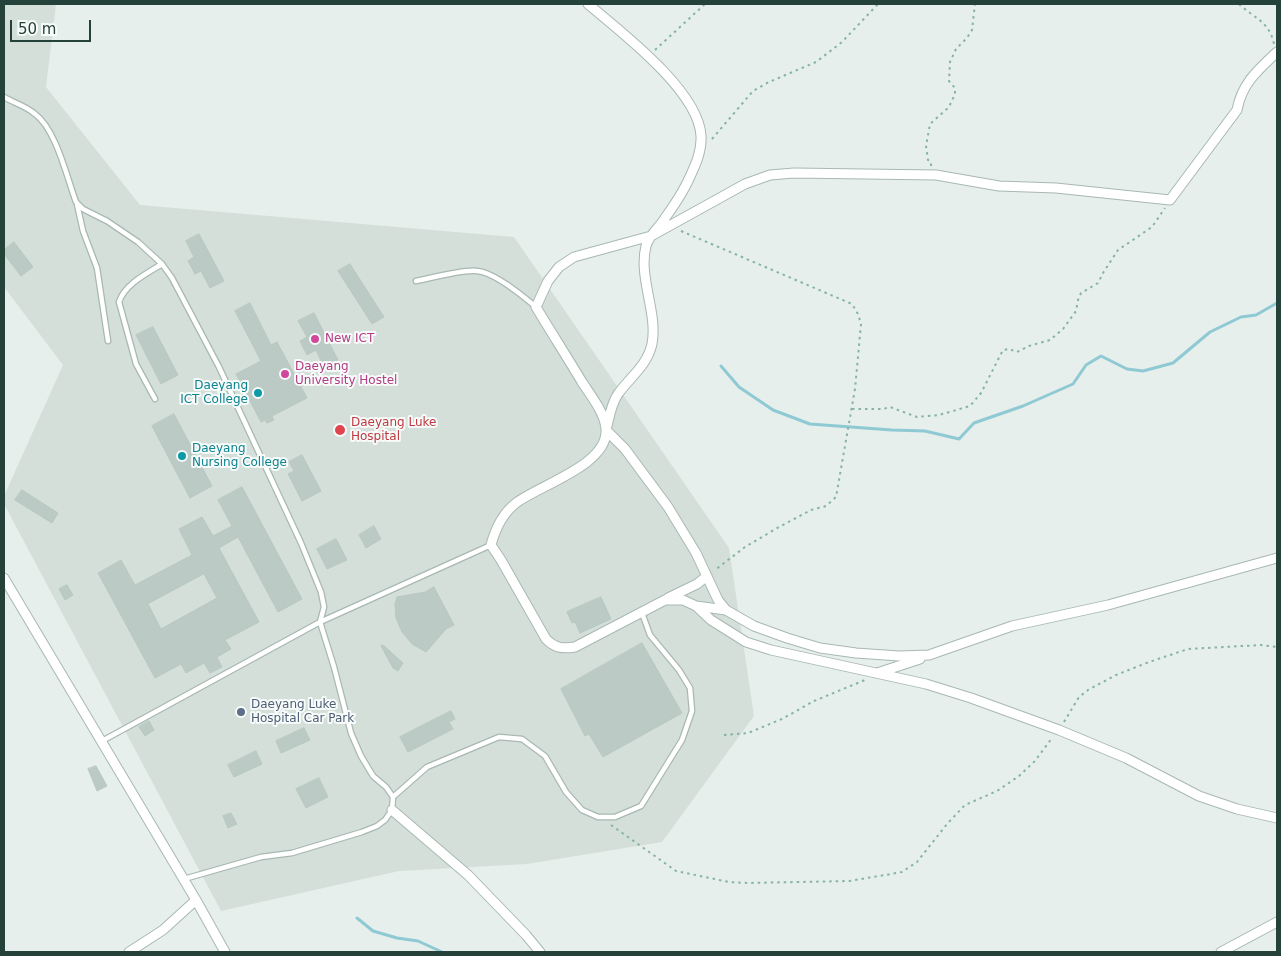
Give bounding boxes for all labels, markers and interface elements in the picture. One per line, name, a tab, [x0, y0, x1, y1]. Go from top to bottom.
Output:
scale bar	[12, 10, 94, 42]
text: 50 m	[18, 20, 56, 38]
place label: New ICT	[325, 332, 374, 346]
marker: New ICT	[309, 333, 321, 345]
place label: Daeyang University Hostel	[295, 360, 397, 388]
marker: Daeyang University Hostel	[279, 368, 291, 380]
place label: Daeyang ICT College	[180, 379, 248, 407]
marker: Daeyang ICT College	[252, 387, 264, 399]
place label: Daeyang Luke Hospital	[351, 416, 436, 444]
marker: Daeyang Luke Hospital	[333, 423, 347, 437]
place label: Daeyang Nursing College	[192, 442, 287, 470]
marker: Daeyang Nursing College	[176, 450, 188, 462]
place label: Daeyang Luke Hospital Car Park	[251, 698, 354, 726]
marker: Daeyang Luke Hospital Car Park	[235, 706, 247, 718]

